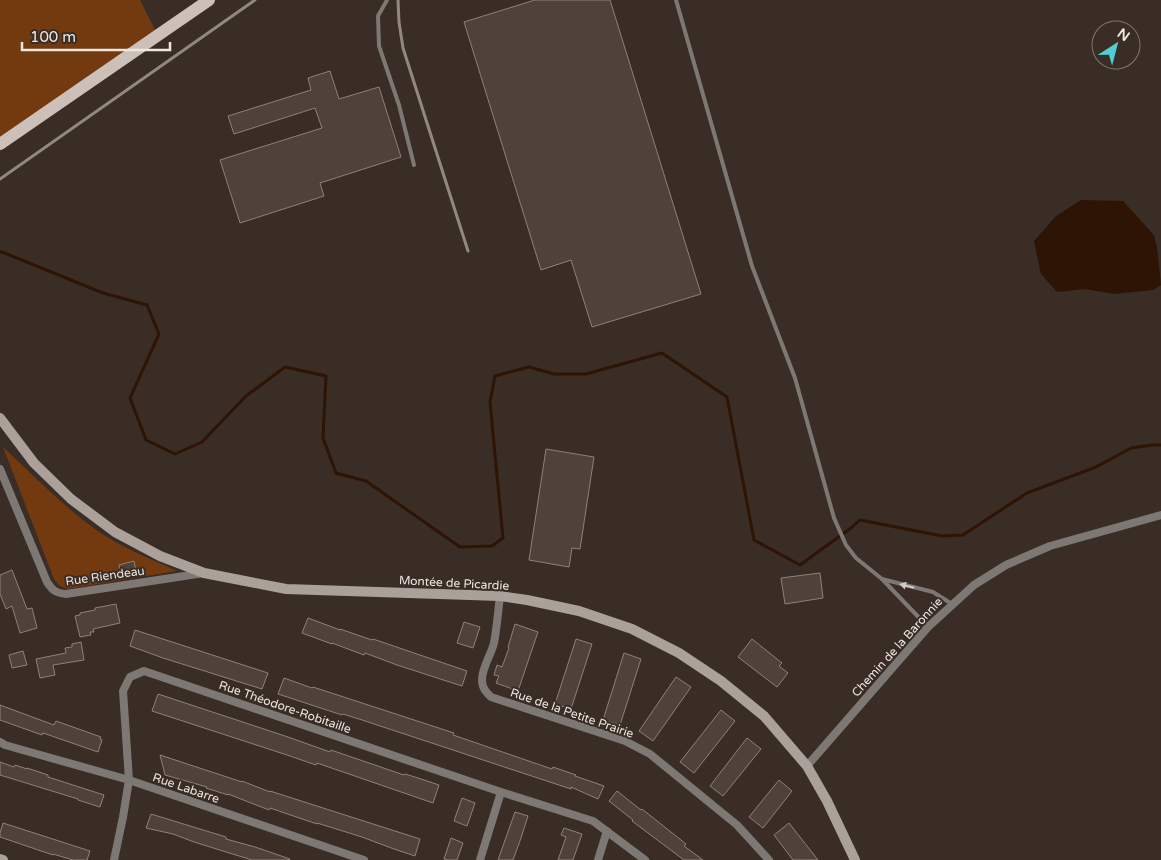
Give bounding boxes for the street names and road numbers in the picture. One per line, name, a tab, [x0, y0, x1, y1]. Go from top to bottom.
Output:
street label: Rue Riendeau	[65, 564, 145, 588]
street label: Montée de Picardie	[398, 573, 510, 593]
street label: Chemin de la Baronnie	[849, 594, 945, 699]
street label: Rue Théodore-Robitaille	[217, 678, 353, 736]
street label: Rue de la Petite Prairie	[509, 685, 636, 741]
street label: Rue Labarre	[151, 770, 221, 806]

